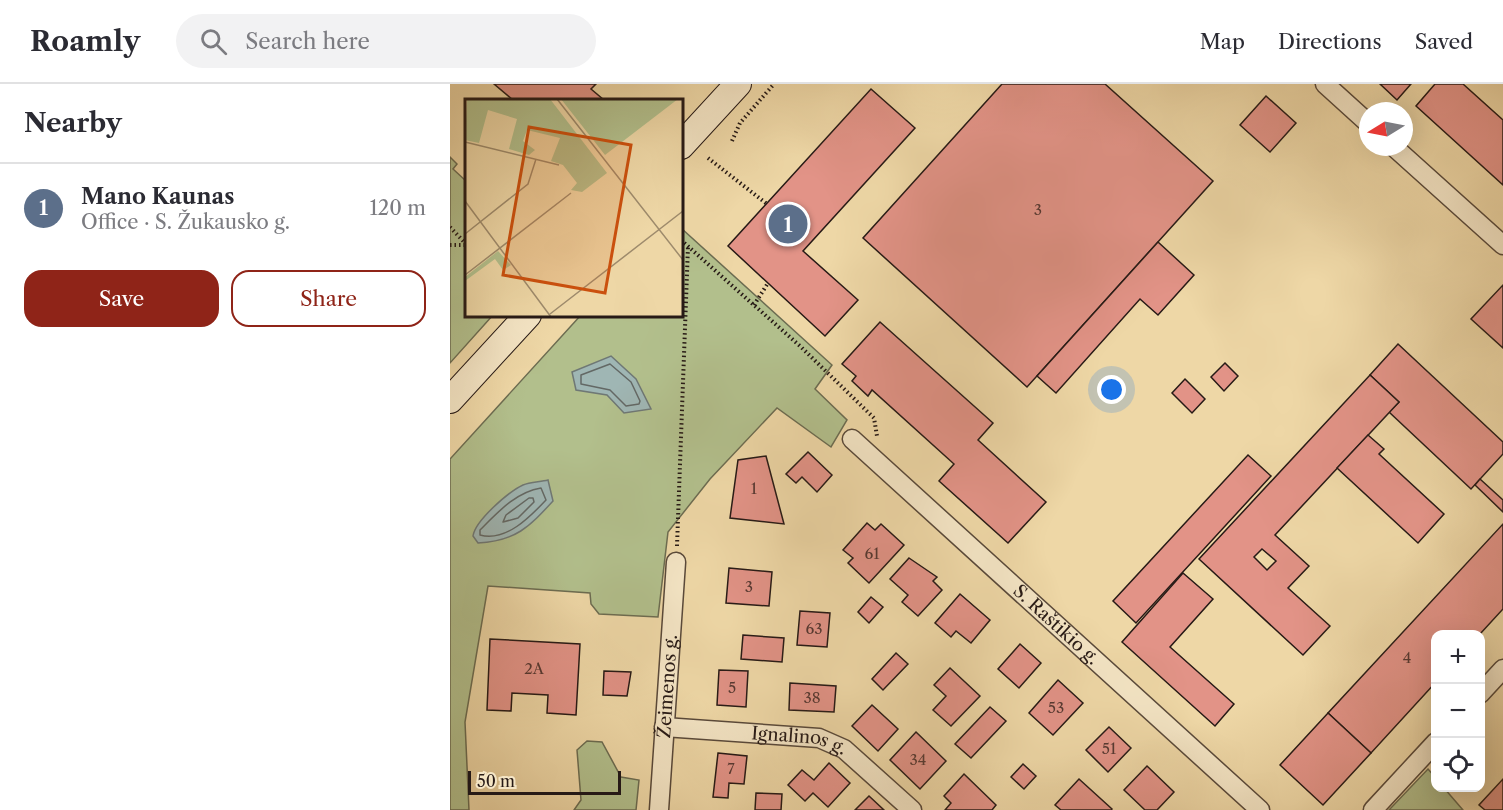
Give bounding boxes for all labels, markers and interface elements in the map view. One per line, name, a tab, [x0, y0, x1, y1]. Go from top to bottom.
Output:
search box	[176, 14, 596, 68]
text: Roamly	[30, 24, 140, 58]
icon: search	[197, 25, 230, 58]
text: Search here	[245, 28, 370, 55]
text: Map	[1200, 29, 1245, 54]
text: Directions	[1278, 29, 1382, 54]
text: Saved	[1415, 29, 1473, 54]
inset map	[465, 99, 682, 316]
north arrow	[1359, 102, 1413, 156]
text: Nearby	[24, 107, 122, 139]
text: Mano Kaunas	[81, 183, 234, 210]
text: 1	[39, 196, 48, 220]
text: 120 m	[369, 196, 426, 220]
house number: 3	[1034, 200, 1042, 219]
pin: 1	[768, 202, 808, 246]
text: Office · S. Žukausko g.	[81, 210, 290, 234]
button: Save	[24, 270, 219, 327]
button: Share	[231, 270, 426, 327]
your location	[1097, 375, 1126, 404]
house number: 1	[751, 479, 758, 498]
house number: 61	[864, 544, 880, 563]
house number: 3	[745, 577, 753, 596]
street label: S. Raštikio g.	[1009, 580, 1104, 669]
house number: 63	[805, 619, 823, 638]
map controls	[1431, 630, 1485, 792]
button: +	[1431, 630, 1485, 684]
street label: Žeimenos g.	[651, 634, 682, 739]
house number: 4	[1403, 648, 1411, 667]
house number: 2A	[524, 659, 545, 678]
house number: 5	[728, 678, 736, 697]
button: −	[1431, 684, 1485, 738]
house number: 38	[803, 688, 821, 707]
house number: 53	[1048, 698, 1064, 717]
street label: Ignalinos g.	[751, 722, 850, 760]
button: locate	[1431, 738, 1485, 792]
house number: 51	[1102, 739, 1117, 758]
house number: 34	[910, 750, 926, 769]
house number: 7	[727, 759, 735, 778]
scale bar	[468, 768, 621, 796]
text: 50 m	[477, 771, 515, 791]

